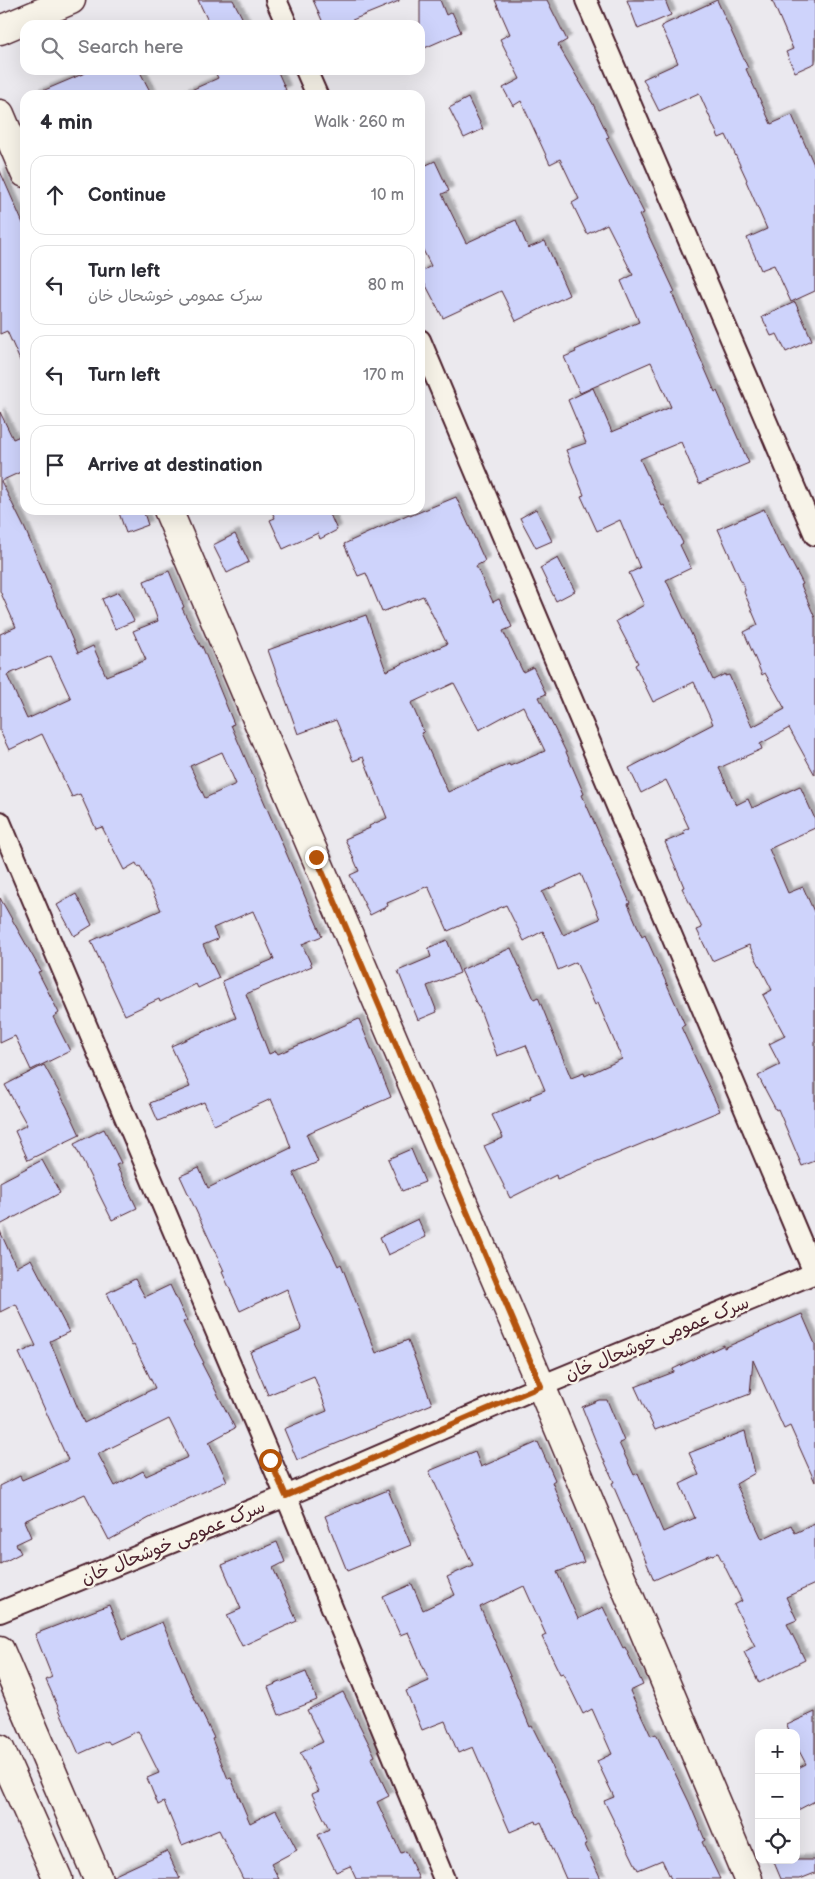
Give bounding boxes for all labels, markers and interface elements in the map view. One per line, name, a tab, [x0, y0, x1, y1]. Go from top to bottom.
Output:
search box	[20, 20, 425, 75]
icon: search	[38, 34, 66, 62]
text: Search here	[78, 36, 183, 59]
text: 4 min	[40, 110, 93, 135]
text: Walk · 260 m	[314, 113, 405, 132]
icon: ahead	[41, 181, 69, 209]
text: Continue	[88, 184, 166, 207]
text: 10 m	[371, 186, 404, 205]
text: Turn left	[88, 260, 160, 283]
icon: left	[41, 271, 69, 299]
text: 80 m	[368, 276, 404, 295]
text: سرک عمومی خوشحال خان	[88, 287, 263, 306]
icon: left	[41, 361, 69, 389]
text: Turn left	[88, 364, 160, 387]
text: 170 m	[363, 366, 404, 385]
icon: arrive	[41, 451, 69, 479]
text: Arrive at destination	[88, 454, 263, 477]
route end	[305, 846, 328, 869]
street label: سرک عمومی خوشحال خان	[562, 1292, 752, 1385]
route start	[259, 1449, 282, 1472]
street label: سرک عمومی خوشحال خان	[78, 1496, 268, 1589]
map controls	[755, 1729, 800, 1864]
button: +	[755, 1729, 800, 1774]
button: −	[755, 1774, 800, 1819]
button: locate	[755, 1819, 800, 1864]

